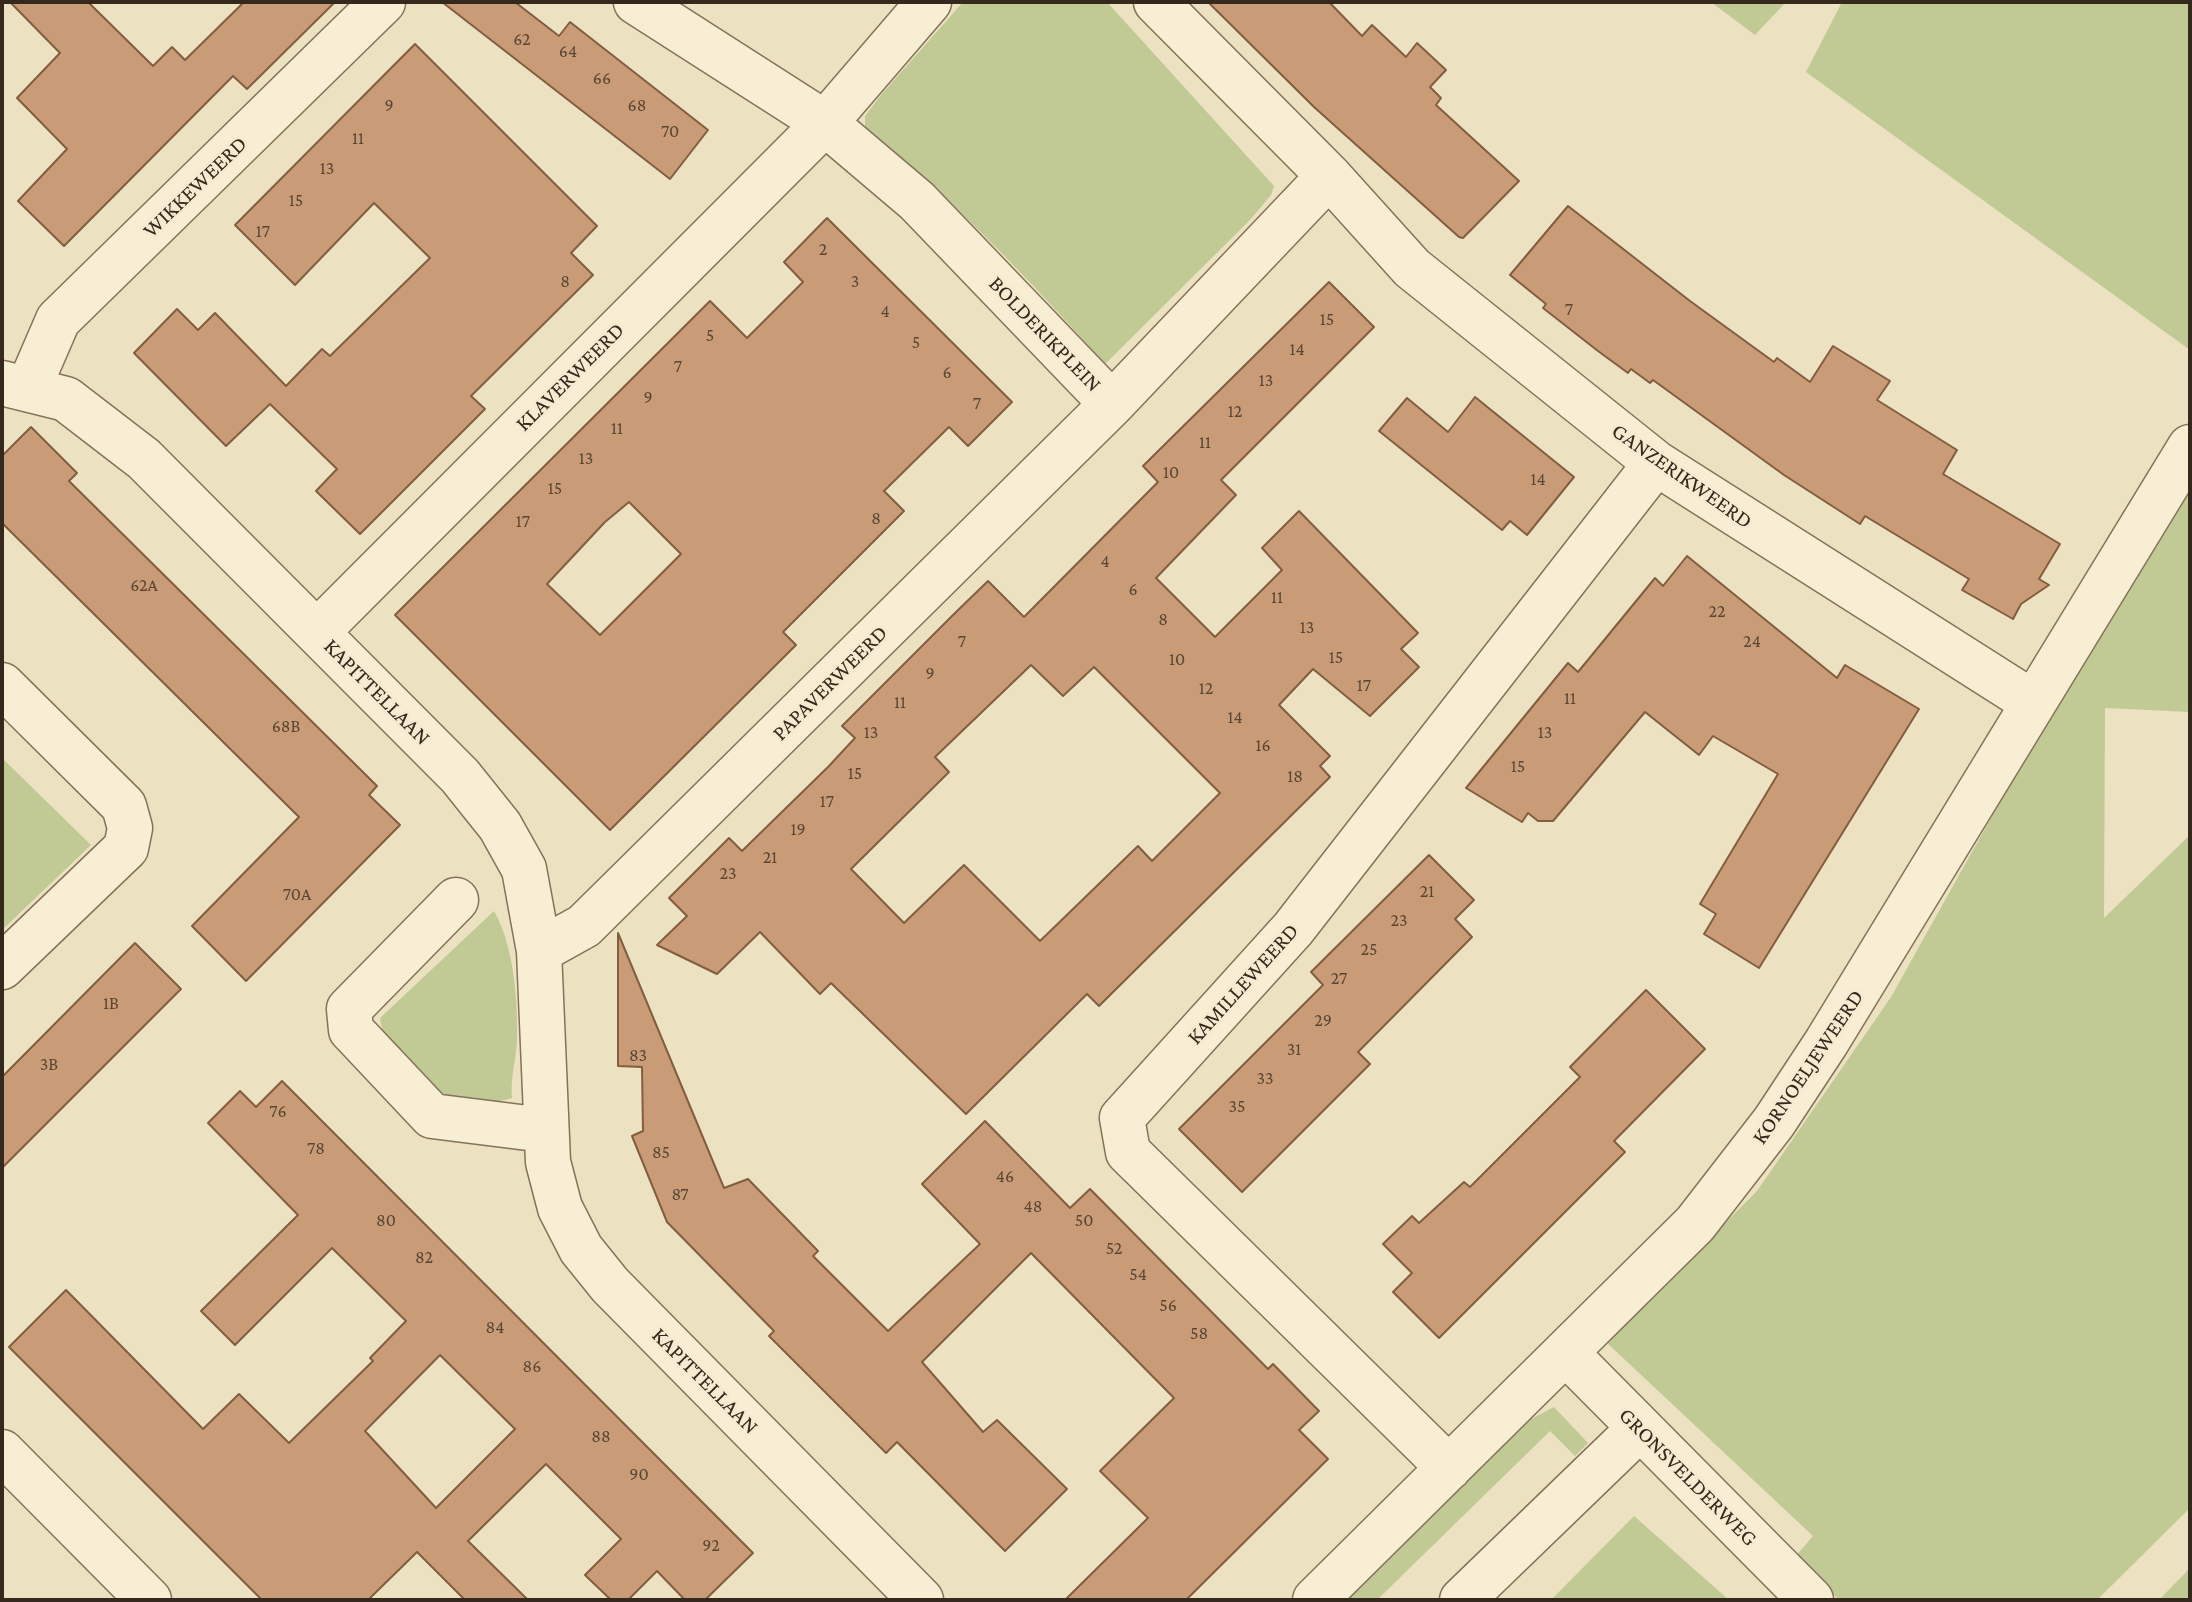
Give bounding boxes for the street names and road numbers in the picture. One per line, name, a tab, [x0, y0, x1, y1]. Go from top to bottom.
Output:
street label: WIKKEWEERD	[137, 131, 253, 243]
street label: BOLDERIKPLEIN	[983, 271, 1107, 397]
street label: KLAVERWEERD	[510, 317, 630, 437]
street label: GANZERIKWEERD	[1607, 418, 1757, 534]
street label: PAPAVERWEERD	[767, 620, 893, 746]
street label: KAPITTELLAAN	[318, 633, 436, 751]
street label: KAMILLEWEERD	[1182, 918, 1304, 1050]
street label: KORNOELJEWEERD	[1747, 985, 1869, 1149]
street label: KAPITTELLAAN	[646, 1322, 764, 1440]
street label: GRONSVELDERWEG	[1613, 1402, 1763, 1552]

